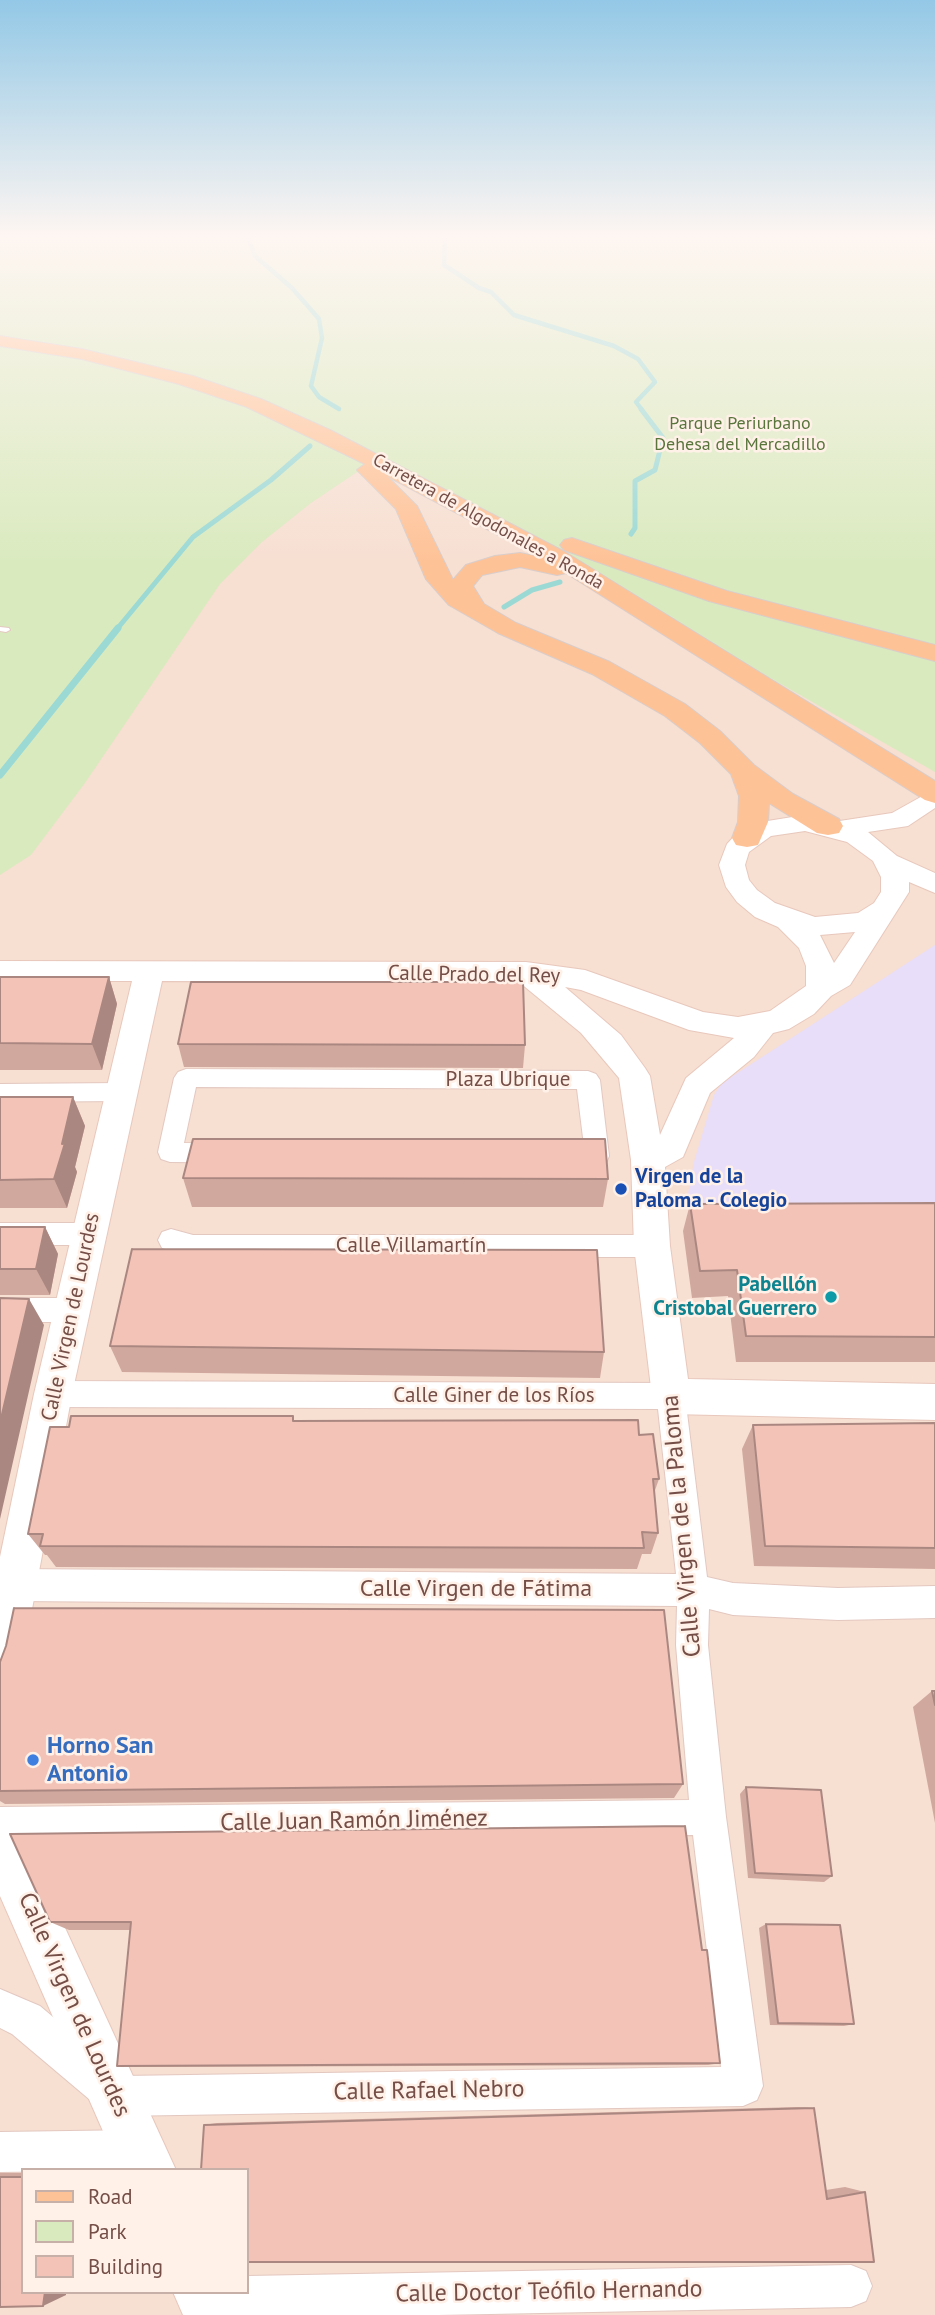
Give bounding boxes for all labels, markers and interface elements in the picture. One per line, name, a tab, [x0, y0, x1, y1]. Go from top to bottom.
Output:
park label: Parque Periurbano Dehesa del Mercadillo	[654, 413, 826, 456]
street label: Carretera de Algodonales a Ronda	[369, 449, 607, 595]
street label: Calle Prado del Rey	[388, 961, 560, 989]
street label: Plaza Ubrique	[446, 1067, 570, 1093]
place label: Virgen de la Paloma - Colegio	[635, 1164, 787, 1214]
marker: Virgen de la Paloma - Colegio	[613, 1181, 629, 1197]
street label: Calle Virgen de Lourdes	[37, 1211, 105, 1423]
street label: Calle Villamartín	[336, 1233, 486, 1259]
place label: Pabellón Cristobal Guerrero	[653, 1272, 817, 1322]
marker: Pabellón Cristobal Guerrero	[823, 1289, 839, 1305]
street label: Calle Giner de los Ríos	[393, 1383, 595, 1409]
street label: Calle Virgen de la Paloma	[656, 1394, 708, 1658]
street label: Calle Virgen de Fátima	[360, 1575, 592, 1603]
place label: Horno San Antonio	[47, 1732, 154, 1788]
marker: Horno San Antonio	[25, 1752, 41, 1768]
street label: Calle Juan Ramón Jiménez	[220, 1804, 488, 1838]
street label: Calle Virgen de Lourdes	[12, 1888, 136, 2122]
street label: Calle Rafael Nebro	[333, 2075, 525, 2107]
legend	[21, 2168, 248, 2294]
text: Road	[88, 2183, 132, 2210]
text: Park	[88, 2218, 127, 2245]
text: Building	[88, 2253, 163, 2280]
street label: Calle Doctor Teófilo Hernando	[395, 2275, 703, 2309]

